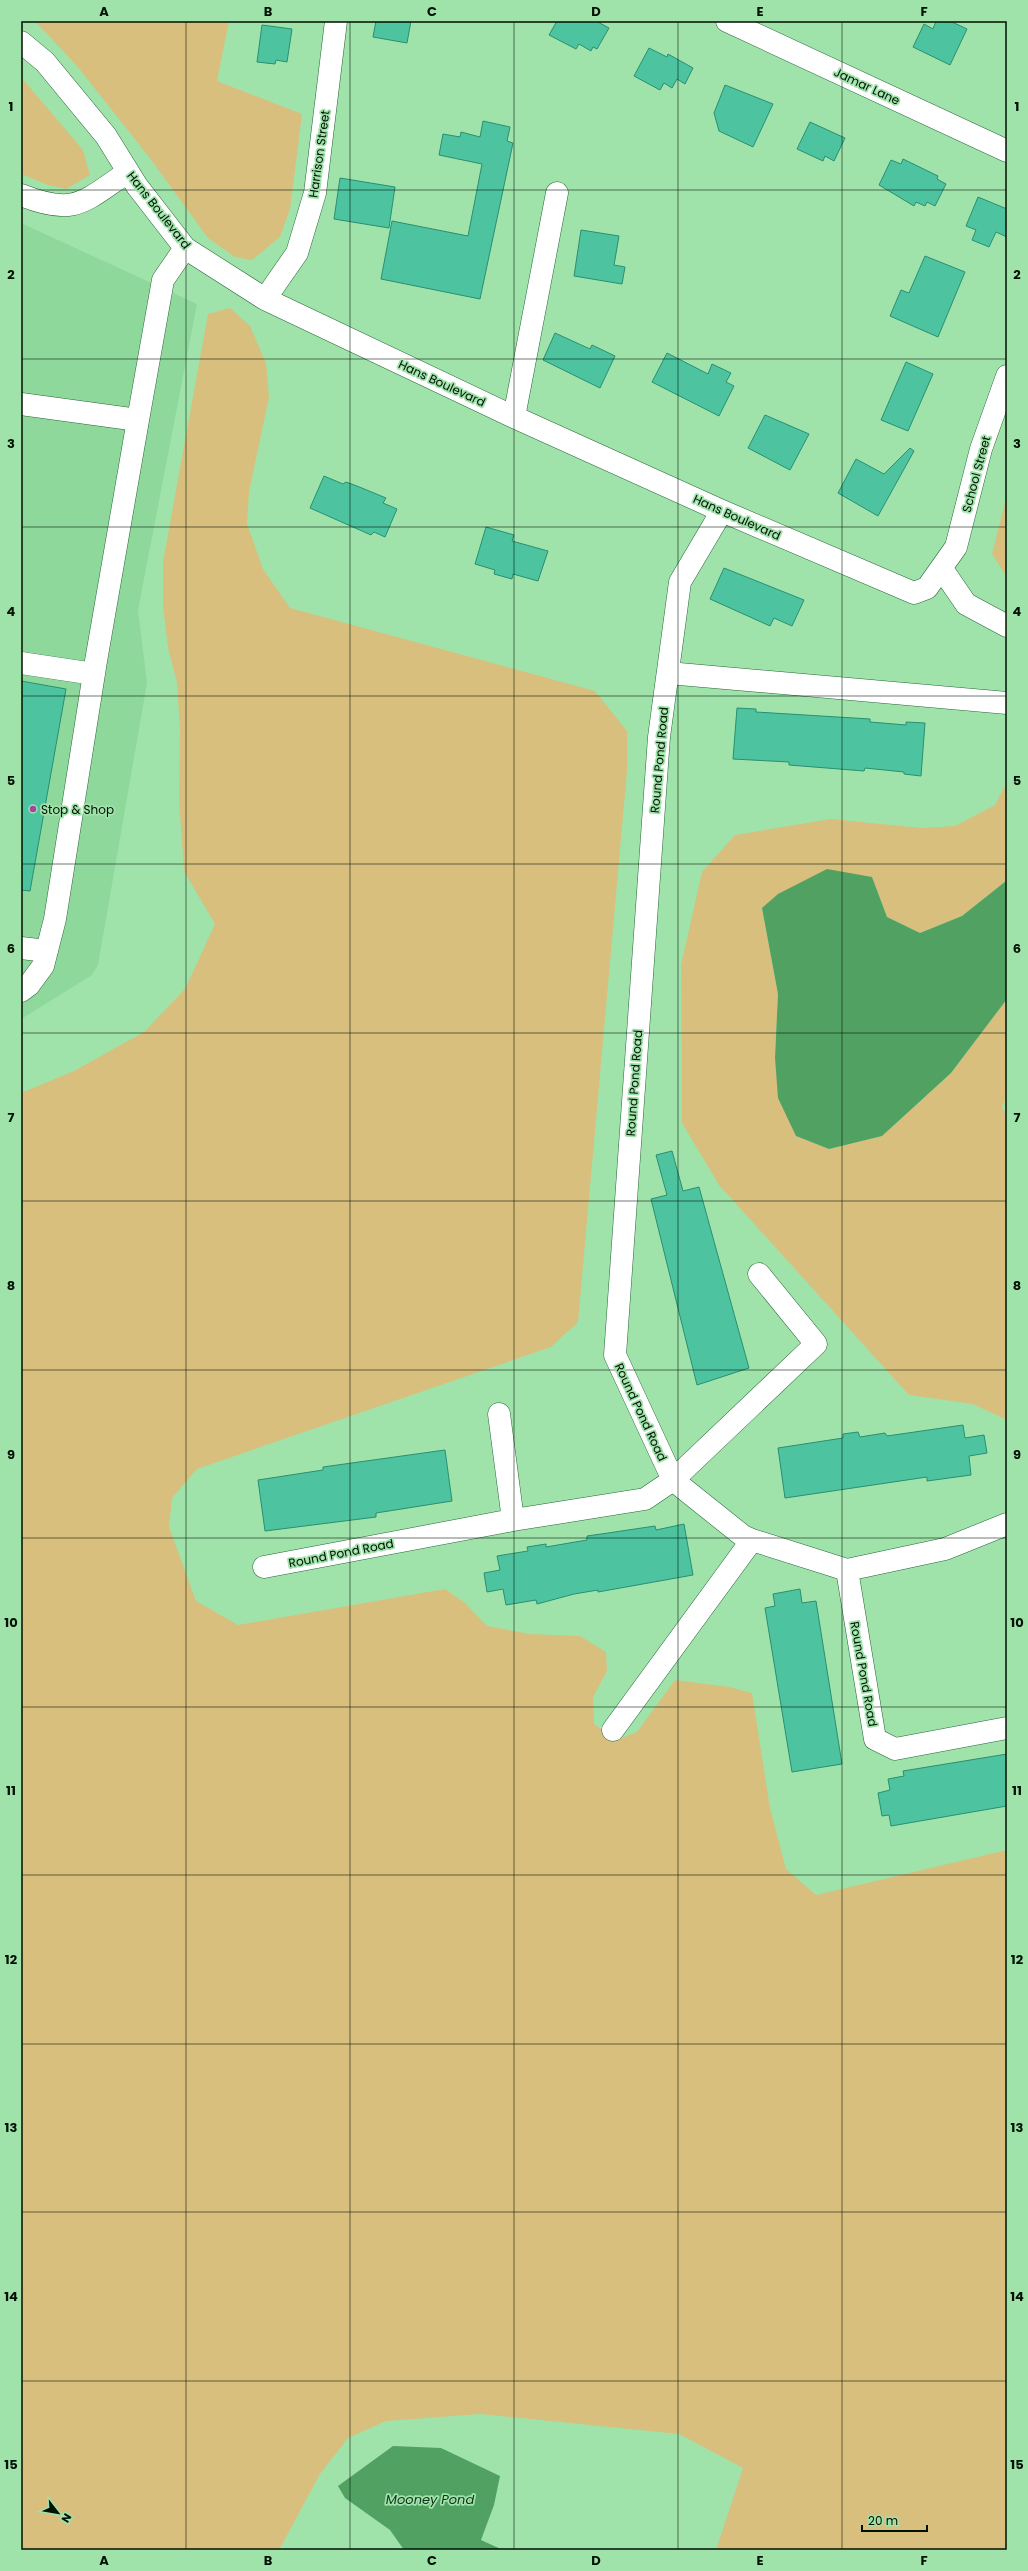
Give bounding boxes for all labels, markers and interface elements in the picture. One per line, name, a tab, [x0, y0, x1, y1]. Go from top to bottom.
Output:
text: A	[99, 2, 109, 21]
text: B	[264, 2, 273, 21]
text: C	[427, 2, 437, 21]
text: D	[591, 2, 601, 21]
text: E	[756, 2, 764, 21]
text: F	[920, 2, 928, 21]
street label: Jamar Lane	[831, 63, 903, 109]
text: 1	[9, 97, 13, 116]
text: 1	[1015, 97, 1019, 116]
street label: Harrison Street	[304, 109, 334, 199]
street label: Hans Boulevard	[123, 168, 195, 252]
text: 2	[7, 265, 15, 284]
text: 2	[1013, 265, 1021, 284]
street label: Hans Boulevard	[396, 355, 488, 411]
text: 3	[7, 434, 15, 453]
street label: School Street	[958, 434, 994, 514]
text: 3	[1013, 434, 1021, 453]
street label: Hans Boulevard	[691, 490, 783, 544]
text: 4	[7, 602, 16, 621]
text: 4	[1013, 602, 1022, 621]
street label: Round Pond Road	[646, 706, 672, 814]
text: 5	[7, 771, 15, 790]
text: 5	[1013, 771, 1021, 790]
place label: Stop & Shop	[41, 801, 114, 818]
marker: Stop & Shop	[28, 804, 38, 814]
text: 6	[7, 939, 15, 958]
text: 6	[1013, 939, 1021, 958]
street label: Round Pond Road	[622, 1029, 646, 1137]
text: 7	[8, 1108, 15, 1127]
text: 7	[1014, 1108, 1021, 1127]
text: 8	[7, 1276, 15, 1295]
text: 8	[1013, 1276, 1021, 1295]
street label: Round Pond Road	[611, 1360, 671, 1464]
text: 9	[7, 1445, 15, 1464]
text: 9	[1013, 1445, 1021, 1464]
street label: Round Pond Road	[287, 1534, 395, 1572]
text: 10	[4, 1613, 18, 1632]
text: 10	[1010, 1613, 1024, 1632]
street label: Round Pond Road	[846, 1620, 882, 1728]
text: 11	[6, 1781, 16, 1800]
text: 11	[1012, 1781, 1022, 1800]
text: 12	[5, 1950, 18, 1969]
text: 12	[1011, 1950, 1024, 1969]
text: 13	[5, 2118, 18, 2137]
text: 13	[1011, 2118, 1024, 2137]
text: 14	[4, 2287, 18, 2306]
text: 14	[1010, 2287, 1024, 2306]
text: 15	[4, 2455, 18, 2474]
text: 15	[1010, 2455, 1024, 2474]
water label: Mooney Pond	[386, 2490, 474, 2509]
north arrow	[38, 2493, 78, 2533]
scale bar	[862, 2507, 927, 2533]
text: N	[58, 2510, 76, 2526]
text: 20 m	[868, 2512, 898, 2529]
text: A	[99, 2551, 109, 2570]
text: B	[264, 2551, 273, 2570]
text: C	[427, 2551, 437, 2570]
text: D	[591, 2551, 601, 2570]
text: E	[756, 2551, 764, 2570]
text: F	[920, 2551, 928, 2570]

